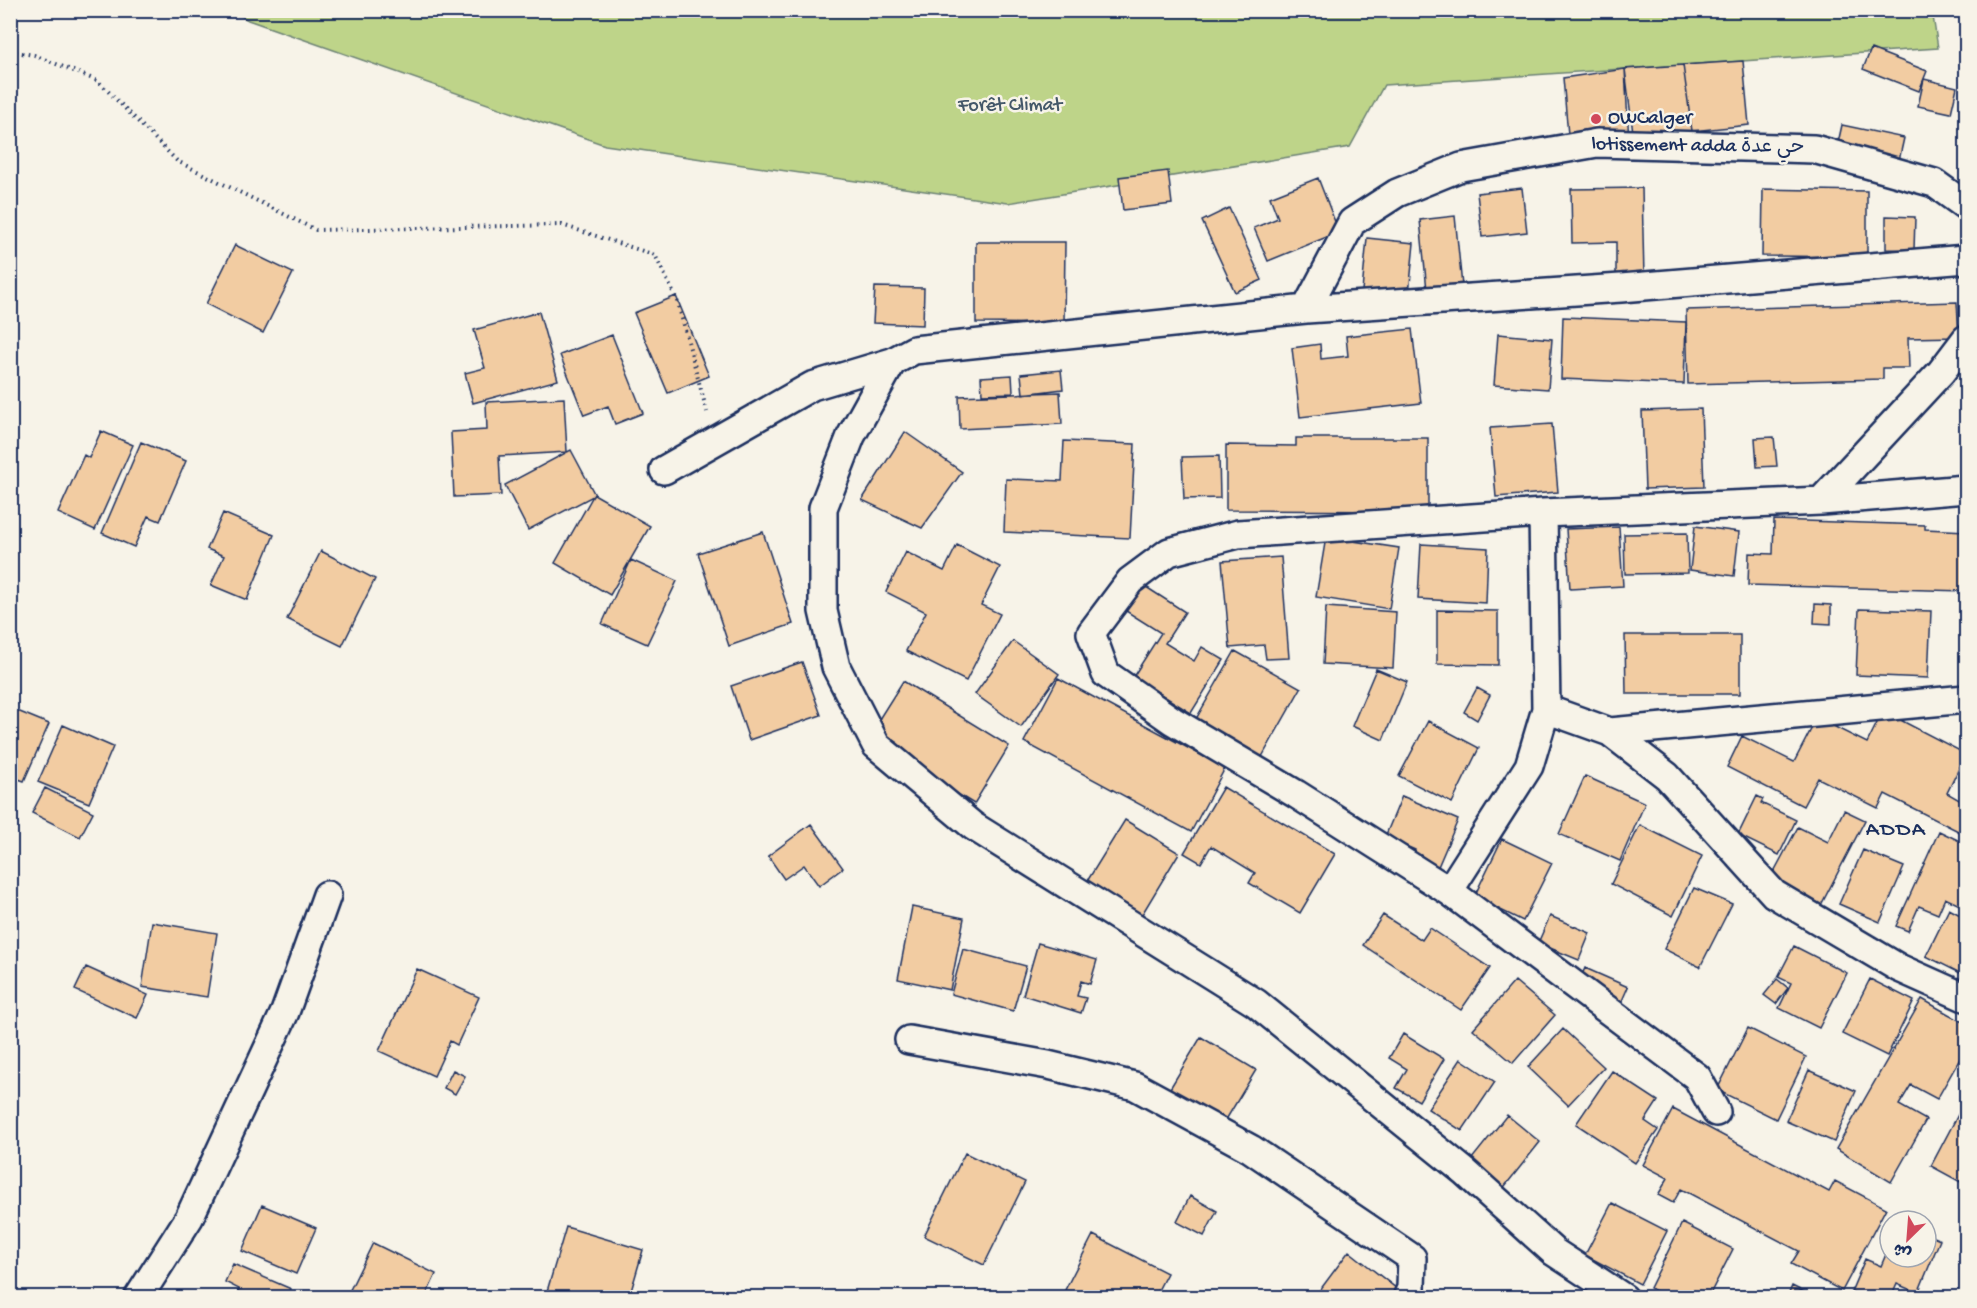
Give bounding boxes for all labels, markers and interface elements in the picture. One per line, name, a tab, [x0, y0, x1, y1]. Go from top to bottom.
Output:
park label: Forêt Climat	[957, 95, 1064, 118]
place label: OWCalger	[1608, 108, 1694, 131]
marker: OWCalger	[1589, 112, 1603, 126]
street label: lotissement adda حي عدة	[1591, 134, 1805, 163]
district label: ADDA	[1866, 818, 1926, 844]
north arrow	[1878, 1209, 1938, 1269]
text: ش	[1891, 1237, 1915, 1262]

